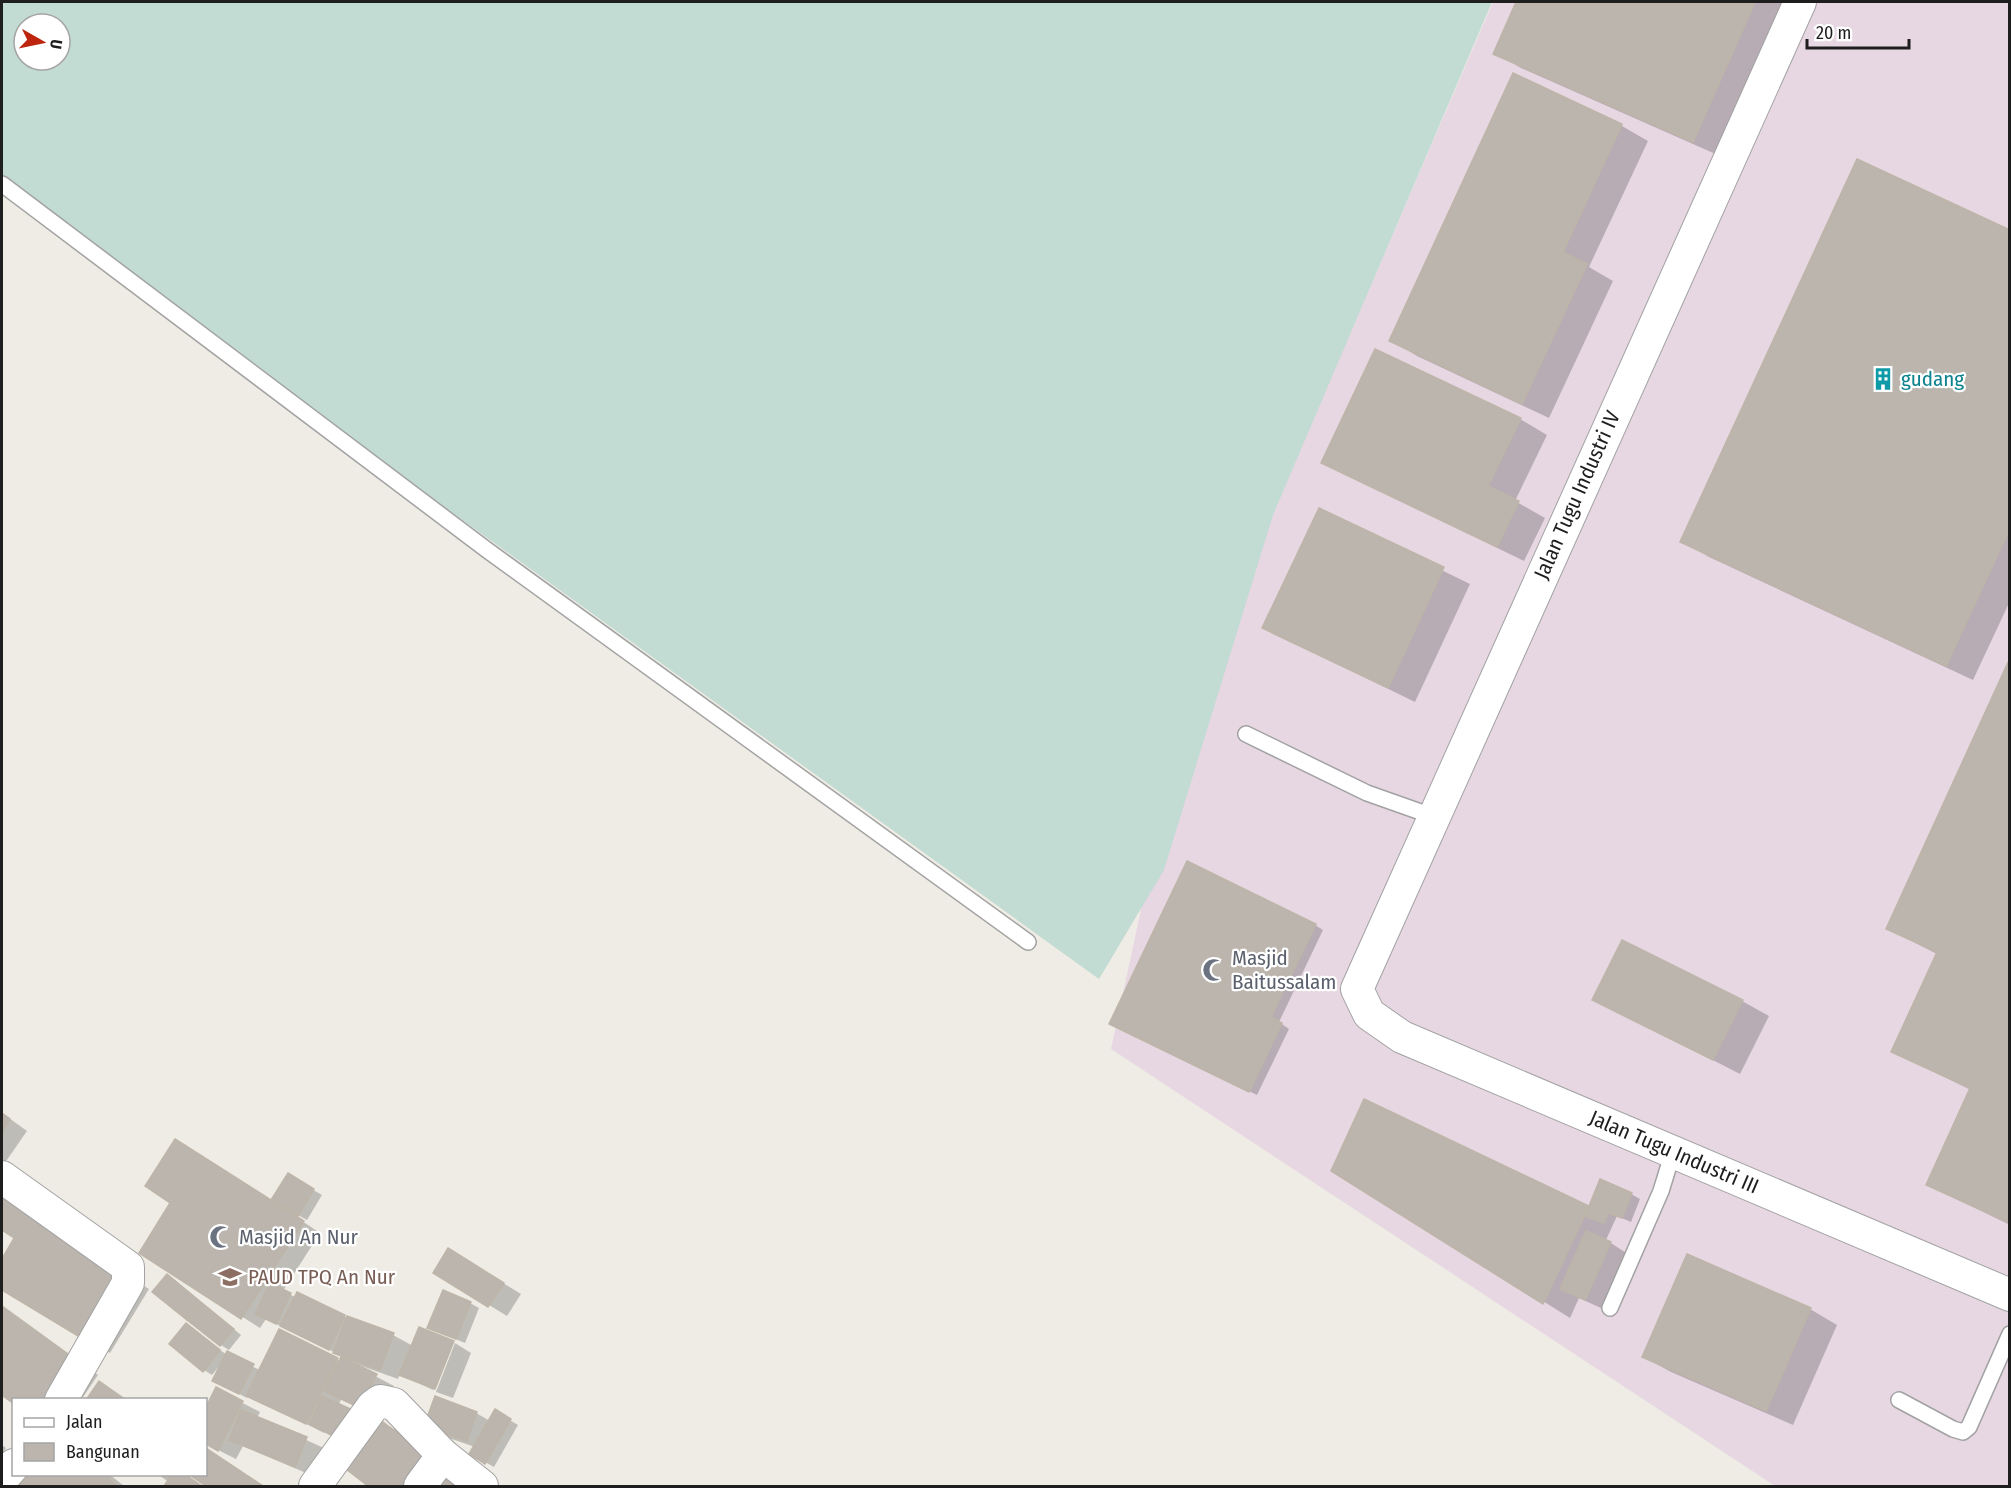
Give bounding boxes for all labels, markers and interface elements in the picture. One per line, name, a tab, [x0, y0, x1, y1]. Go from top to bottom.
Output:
north arrow	[12, 12, 72, 72]
scale bar	[1807, 12, 1909, 50]
text: 20 m	[1816, 22, 1851, 44]
text: U	[46, 38, 66, 50]
building icon: gudang	[1870, 366, 1896, 392]
place label: gudang	[1901, 366, 1964, 392]
street label: Jalan Tugu Industri IV	[1528, 407, 1626, 583]
place label: Masjid Baitussalam	[1232, 945, 1336, 995]
mosque icon: Masjid Baitussalam	[1201, 957, 1227, 983]
street label: Jalan Tugu Industri III	[1585, 1105, 1763, 1199]
mosque icon: Masjid An Nur	[208, 1224, 234, 1250]
place label: Masjid An Nur	[239, 1224, 359, 1250]
school or university icon: PAUD TPQ An Nur	[217, 1264, 243, 1290]
place label: PAUD TPQ An Nur	[248, 1264, 396, 1290]
legend	[12, 1398, 207, 1476]
text: Jalan	[66, 1411, 103, 1433]
text: Bangunan	[66, 1441, 140, 1463]

